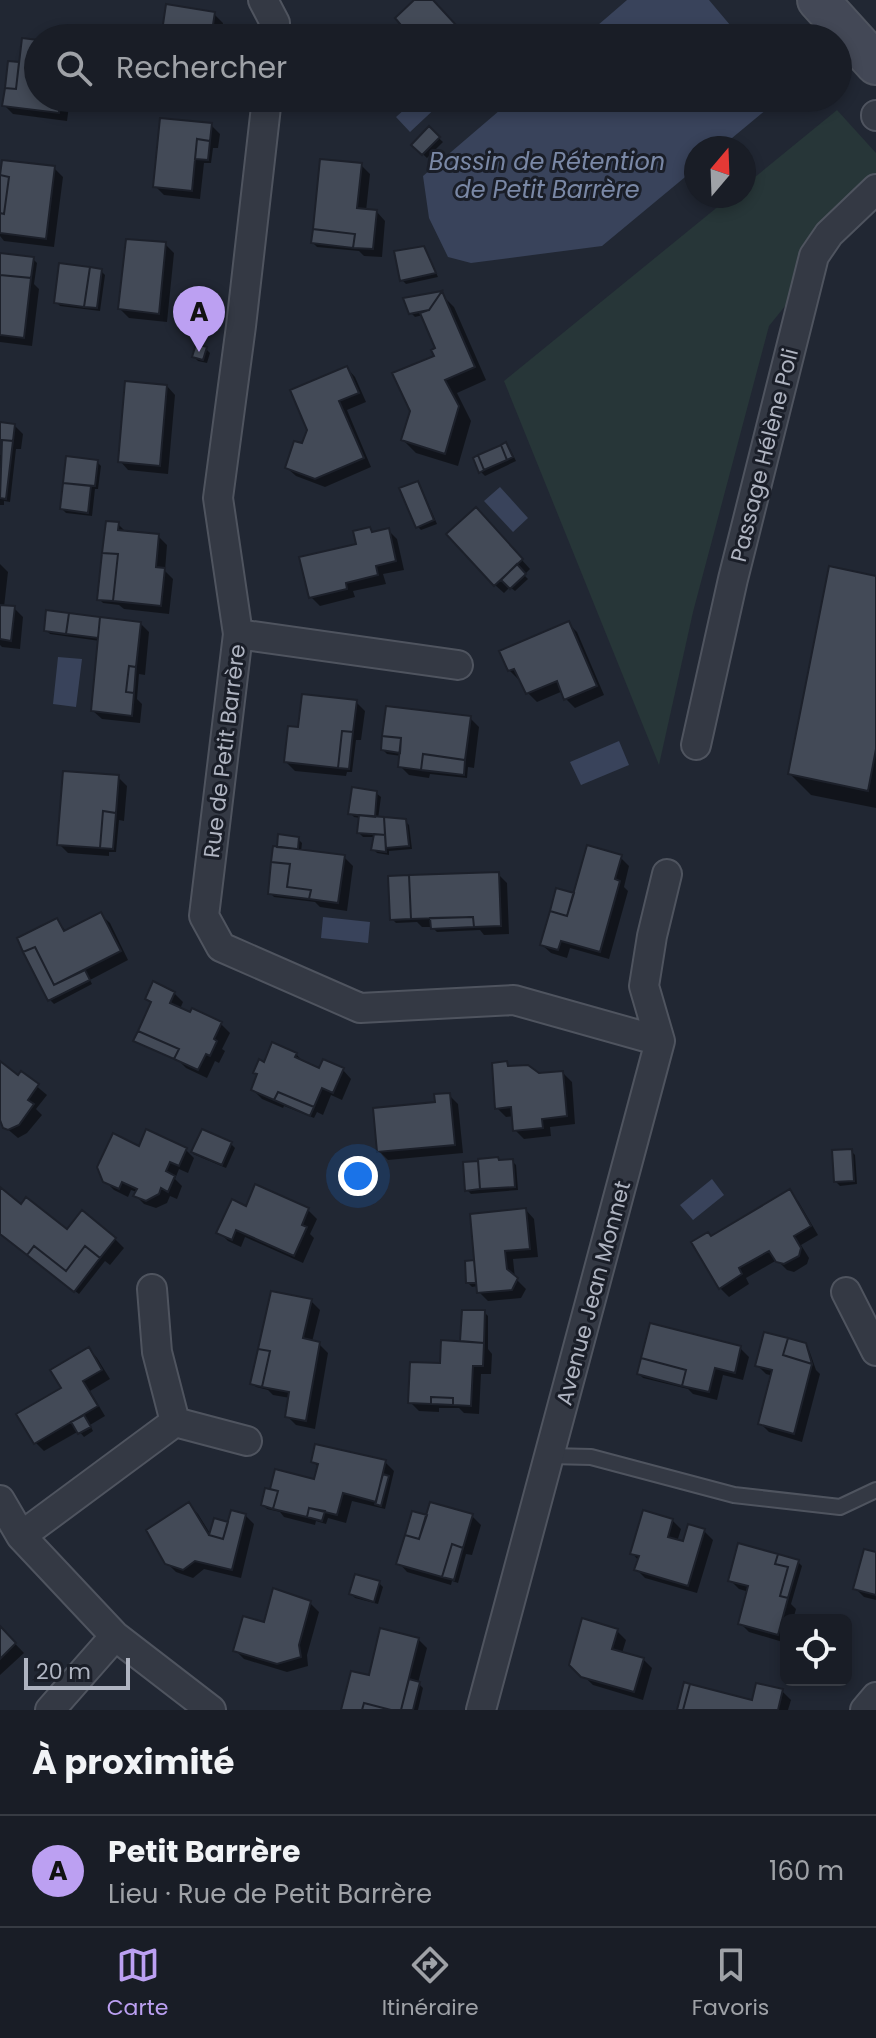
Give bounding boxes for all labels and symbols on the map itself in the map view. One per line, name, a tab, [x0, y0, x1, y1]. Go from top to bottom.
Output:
north arrow	[684, 136, 756, 208]
water label: Bassin de Rétention de Petit Barrère	[429, 145, 665, 206]
pin: A	[173, 286, 225, 352]
street label: Passage Hélène Poli	[723, 345, 806, 565]
street label: Rue de Petit Barrère	[196, 642, 253, 860]
your location	[338, 1156, 378, 1196]
street label: Avenue Jean Monnet	[549, 1177, 638, 1409]
scale bar	[24, 1654, 130, 1690]

